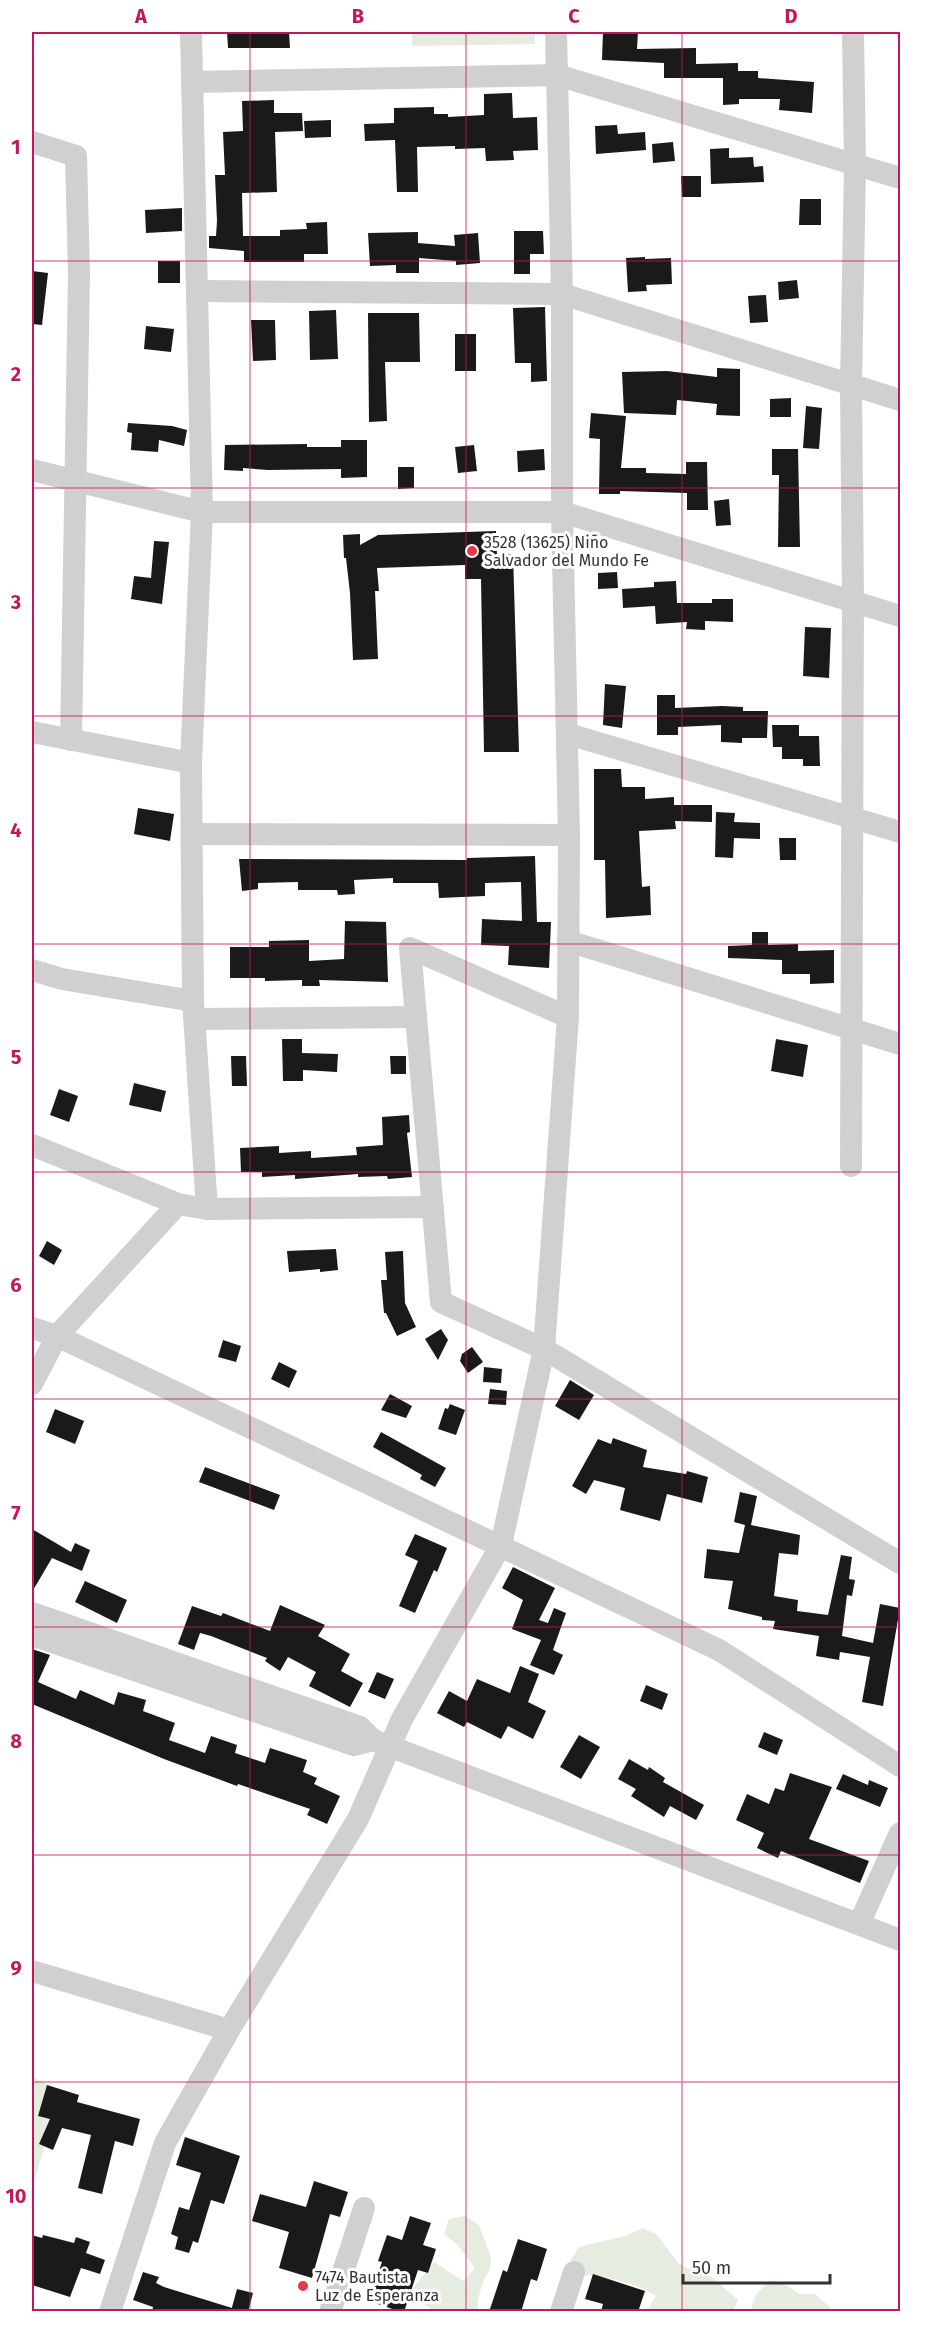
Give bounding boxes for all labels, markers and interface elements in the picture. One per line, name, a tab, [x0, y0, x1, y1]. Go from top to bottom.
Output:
text: A	[134, 4, 148, 28]
text: B	[352, 4, 364, 28]
text: C	[568, 4, 580, 28]
text: D	[784, 4, 798, 28]
text: 1	[11, 135, 21, 159]
text: 2	[11, 362, 21, 386]
place label: 3528 (13625) Niño Salvador del Mundo Fe	[484, 533, 649, 570]
marker: 3528 (13625) Niño Salvador del Mundo Fe	[465, 544, 479, 558]
text: 3	[10, 590, 21, 614]
text: 4	[10, 818, 22, 842]
text: 5	[11, 1045, 22, 1069]
text: 6	[10, 1273, 22, 1297]
text: 7	[11, 1501, 21, 1525]
text: 8	[10, 1729, 22, 1753]
text: 9	[10, 1956, 22, 1980]
text: 10	[6, 2184, 26, 2208]
scale bar	[683, 2247, 830, 2285]
text: 50 m	[692, 2257, 731, 2279]
place label: 7474 Bautista Luz de Esperanza	[315, 2268, 439, 2305]
marker: 7474 Bautista Luz de Esperanza	[296, 2279, 310, 2293]

